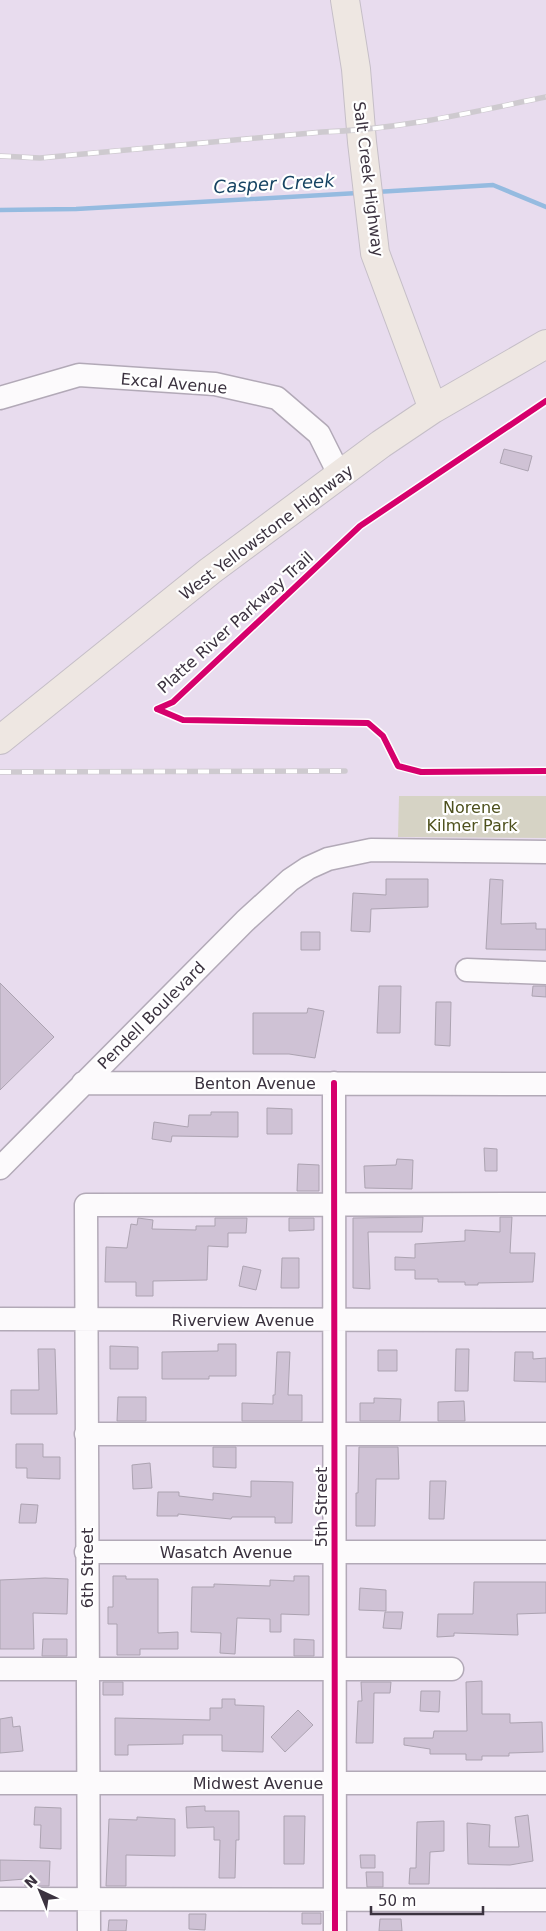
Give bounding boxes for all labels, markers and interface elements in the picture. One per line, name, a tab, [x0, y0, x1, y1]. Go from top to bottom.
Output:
street label: Salt Creek Highway	[350, 100, 387, 258]
water label: Casper Creek	[213, 170, 337, 197]
street label: Excal Avenue	[120, 369, 228, 398]
street label: West Yellowstone Highway	[176, 461, 357, 604]
street label: Platte River Parkway Trail	[154, 548, 317, 697]
park label: Norene Kilmer Park	[426, 798, 518, 835]
street label: Pendell Boulevard	[94, 958, 209, 1073]
street label: Benton Avenue	[194, 1074, 316, 1093]
street label: Riverview Avenue	[172, 1311, 314, 1330]
street label: 5th Street	[312, 1467, 331, 1547]
street label: 6th Street	[78, 1528, 97, 1608]
street label: Wasatch Avenue	[160, 1543, 292, 1562]
street label: Midwest Avenue	[193, 1774, 323, 1793]
north arrow	[15, 1866, 65, 1916]
text: N	[21, 1872, 41, 1891]
scale bar	[371, 1884, 484, 1916]
text: 50 m	[378, 1892, 416, 1910]

